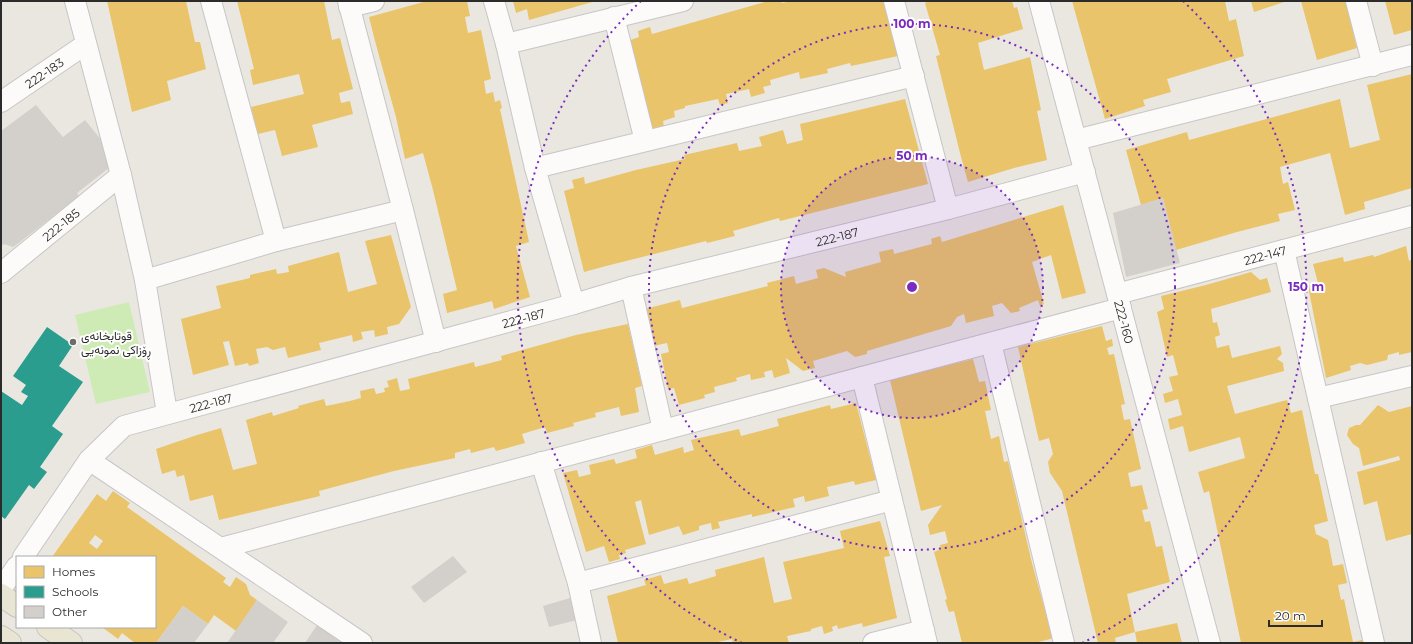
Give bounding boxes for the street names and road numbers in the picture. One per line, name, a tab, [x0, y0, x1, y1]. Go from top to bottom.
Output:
street label: 222-183	[22, 54, 66, 91]
street label: 222-185	[39, 205, 82, 244]
street label: 222-187	[814, 224, 860, 249]
street label: 222-147	[1242, 242, 1288, 268]
street label: 222-160	[1111, 298, 1137, 345]
street label: 222-187	[500, 305, 547, 331]
street label: 222-187	[188, 390, 234, 415]

